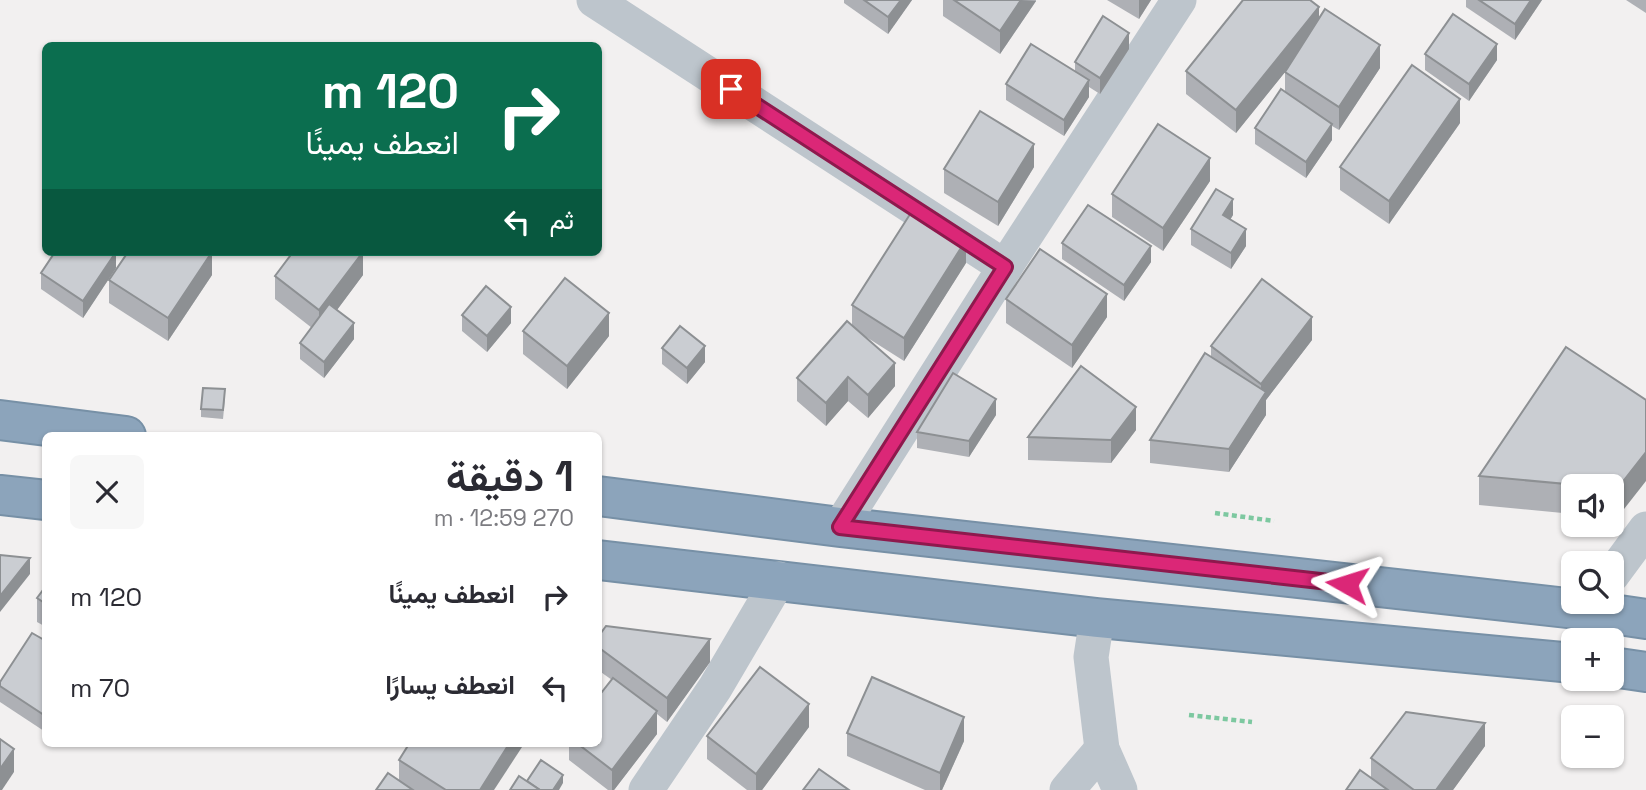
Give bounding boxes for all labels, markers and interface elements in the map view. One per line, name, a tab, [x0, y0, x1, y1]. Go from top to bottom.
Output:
pin	[701, 59, 761, 119]
text: 120 m	[322, 60, 459, 122]
icon: right	[483, 70, 574, 161]
icon: arrive	[712, 70, 750, 108]
text: انعطف يمينًا	[306, 123, 459, 163]
icon: left	[498, 203, 536, 241]
text: ثم	[550, 203, 574, 237]
text: 1 دقيقة	[446, 450, 574, 503]
button: close	[70, 455, 144, 529]
map controls	[1561, 474, 1624, 768]
button: sound	[1561, 474, 1624, 537]
text: 270 m · 12:59	[434, 503, 574, 533]
position arrow	[1310, 547, 1384, 621]
button: search	[1561, 551, 1624, 614]
text: انعطف يمينًا	[389, 577, 515, 611]
icon: right	[536, 578, 574, 616]
text: 120 m	[70, 580, 142, 614]
button: +	[1561, 628, 1624, 691]
text: انعطف يسارًا	[385, 668, 515, 702]
icon: left	[536, 669, 574, 707]
text: 70 m	[70, 671, 130, 705]
button: −	[1561, 705, 1624, 768]

